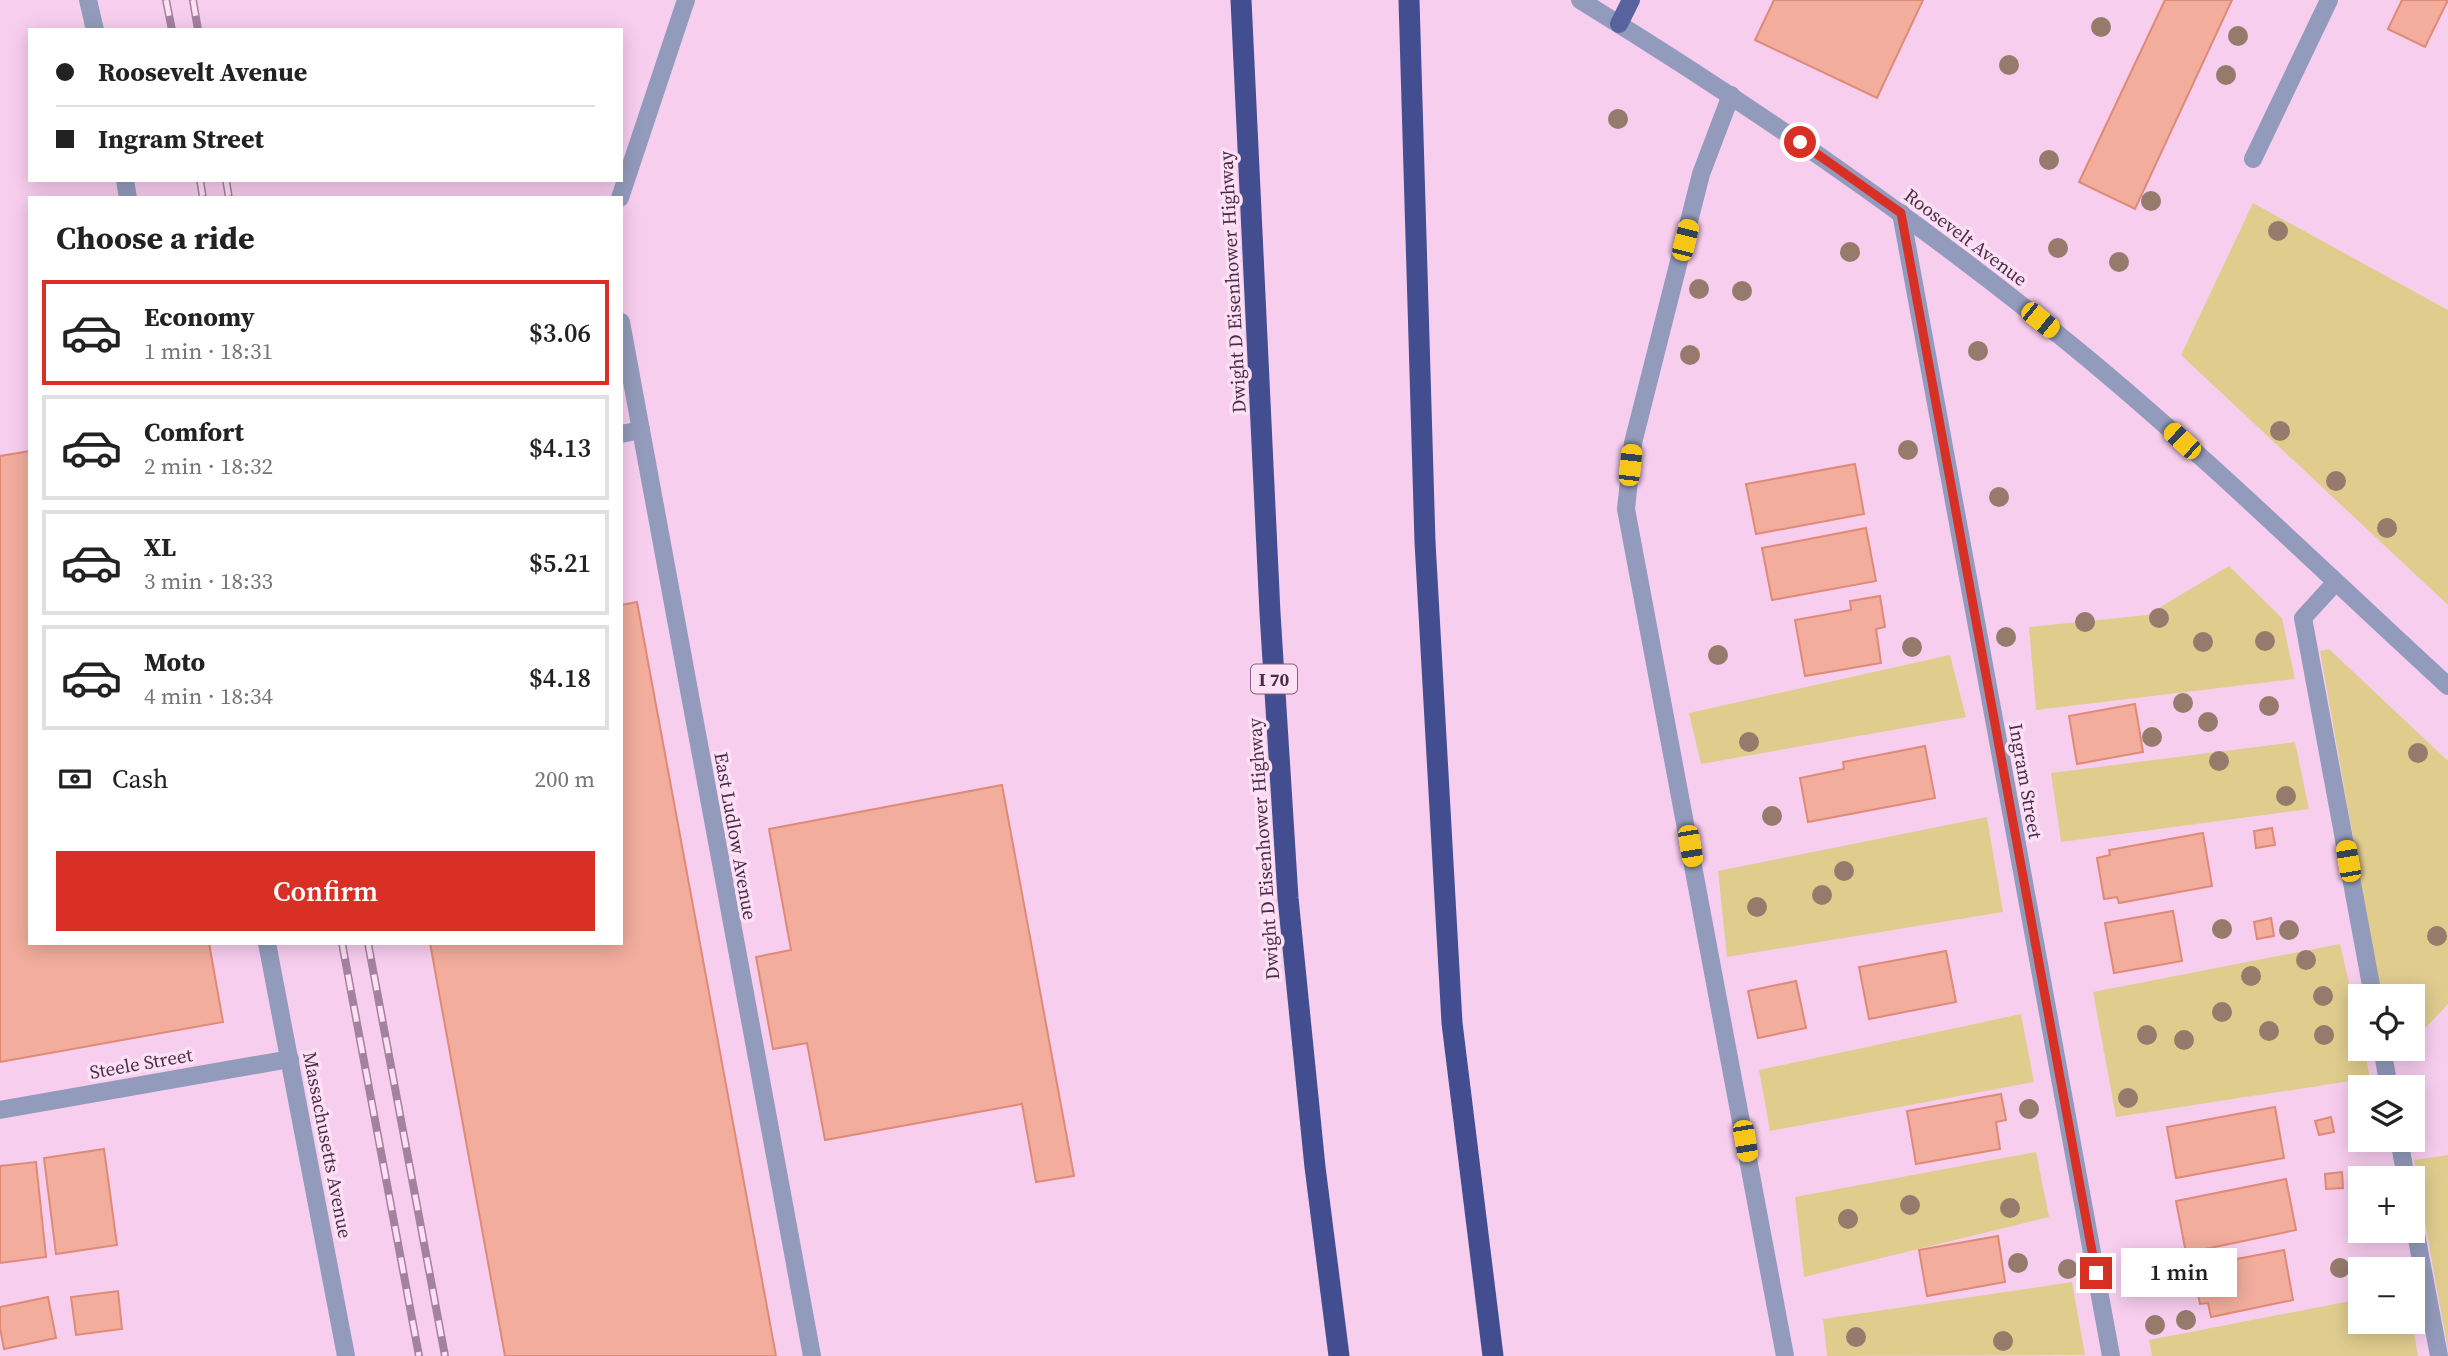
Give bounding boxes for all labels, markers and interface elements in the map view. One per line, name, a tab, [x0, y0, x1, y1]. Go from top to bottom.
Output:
text: Roosevelt Avenue	[98, 54, 307, 90]
text: Ingram Street	[98, 121, 264, 157]
route start	[1784, 126, 1816, 158]
street label: Dwight D Eisenhower Highway	[1212, 150, 1252, 414]
street label: Roosevelt Avenue	[1899, 182, 2033, 292]
text: Choose a ride	[56, 216, 255, 260]
car	[1670, 217, 1701, 263]
text: Economy	[144, 299, 255, 335]
car	[2018, 299, 2063, 341]
icon: car	[60, 301, 123, 364]
text: $3.06	[529, 315, 591, 351]
text: 1 min · 18:31	[144, 335, 273, 367]
text: Comfort	[144, 414, 244, 450]
icon: car	[60, 416, 123, 479]
car	[2160, 419, 2205, 463]
text: $4.13	[529, 430, 591, 466]
car	[1618, 443, 1643, 487]
text: 2 min · 18:32	[144, 450, 273, 482]
text: XL	[144, 529, 176, 565]
icon: car	[60, 531, 123, 594]
text: $5.21	[529, 545, 591, 581]
text: 3 min · 18:33	[144, 565, 273, 597]
text: Moto	[144, 644, 205, 680]
icon: car	[60, 646, 123, 709]
text: $4.18	[529, 660, 591, 696]
road number: I 70	[1251, 664, 1297, 694]
text: 4 min · 18:34	[144, 680, 273, 712]
street label: Dwight D Eisenhower Highway	[1241, 717, 1285, 981]
street label: Ingram Street	[2003, 721, 2049, 841]
street label: East Ludlow Avenue	[708, 750, 764, 922]
icon: cash	[56, 760, 94, 798]
text: Cash	[112, 761, 168, 797]
text: 200 m	[534, 763, 595, 795]
car	[1677, 823, 1704, 869]
car	[2335, 838, 2362, 884]
button: Confirm	[56, 851, 595, 931]
map controls	[2348, 984, 2425, 1334]
button: locate	[2348, 984, 2425, 1061]
street label: Steele Street	[88, 1041, 195, 1085]
street label: Massachusetts Avenue	[297, 1049, 359, 1241]
button: layers	[2348, 1075, 2425, 1152]
car	[1732, 1118, 1759, 1164]
button: +	[2348, 1166, 2425, 1243]
callout: 1 min	[2120, 1248, 2236, 1298]
text: 1 min	[2149, 1256, 2209, 1288]
route end	[2080, 1257, 2112, 1289]
button: −	[2348, 1257, 2425, 1334]

